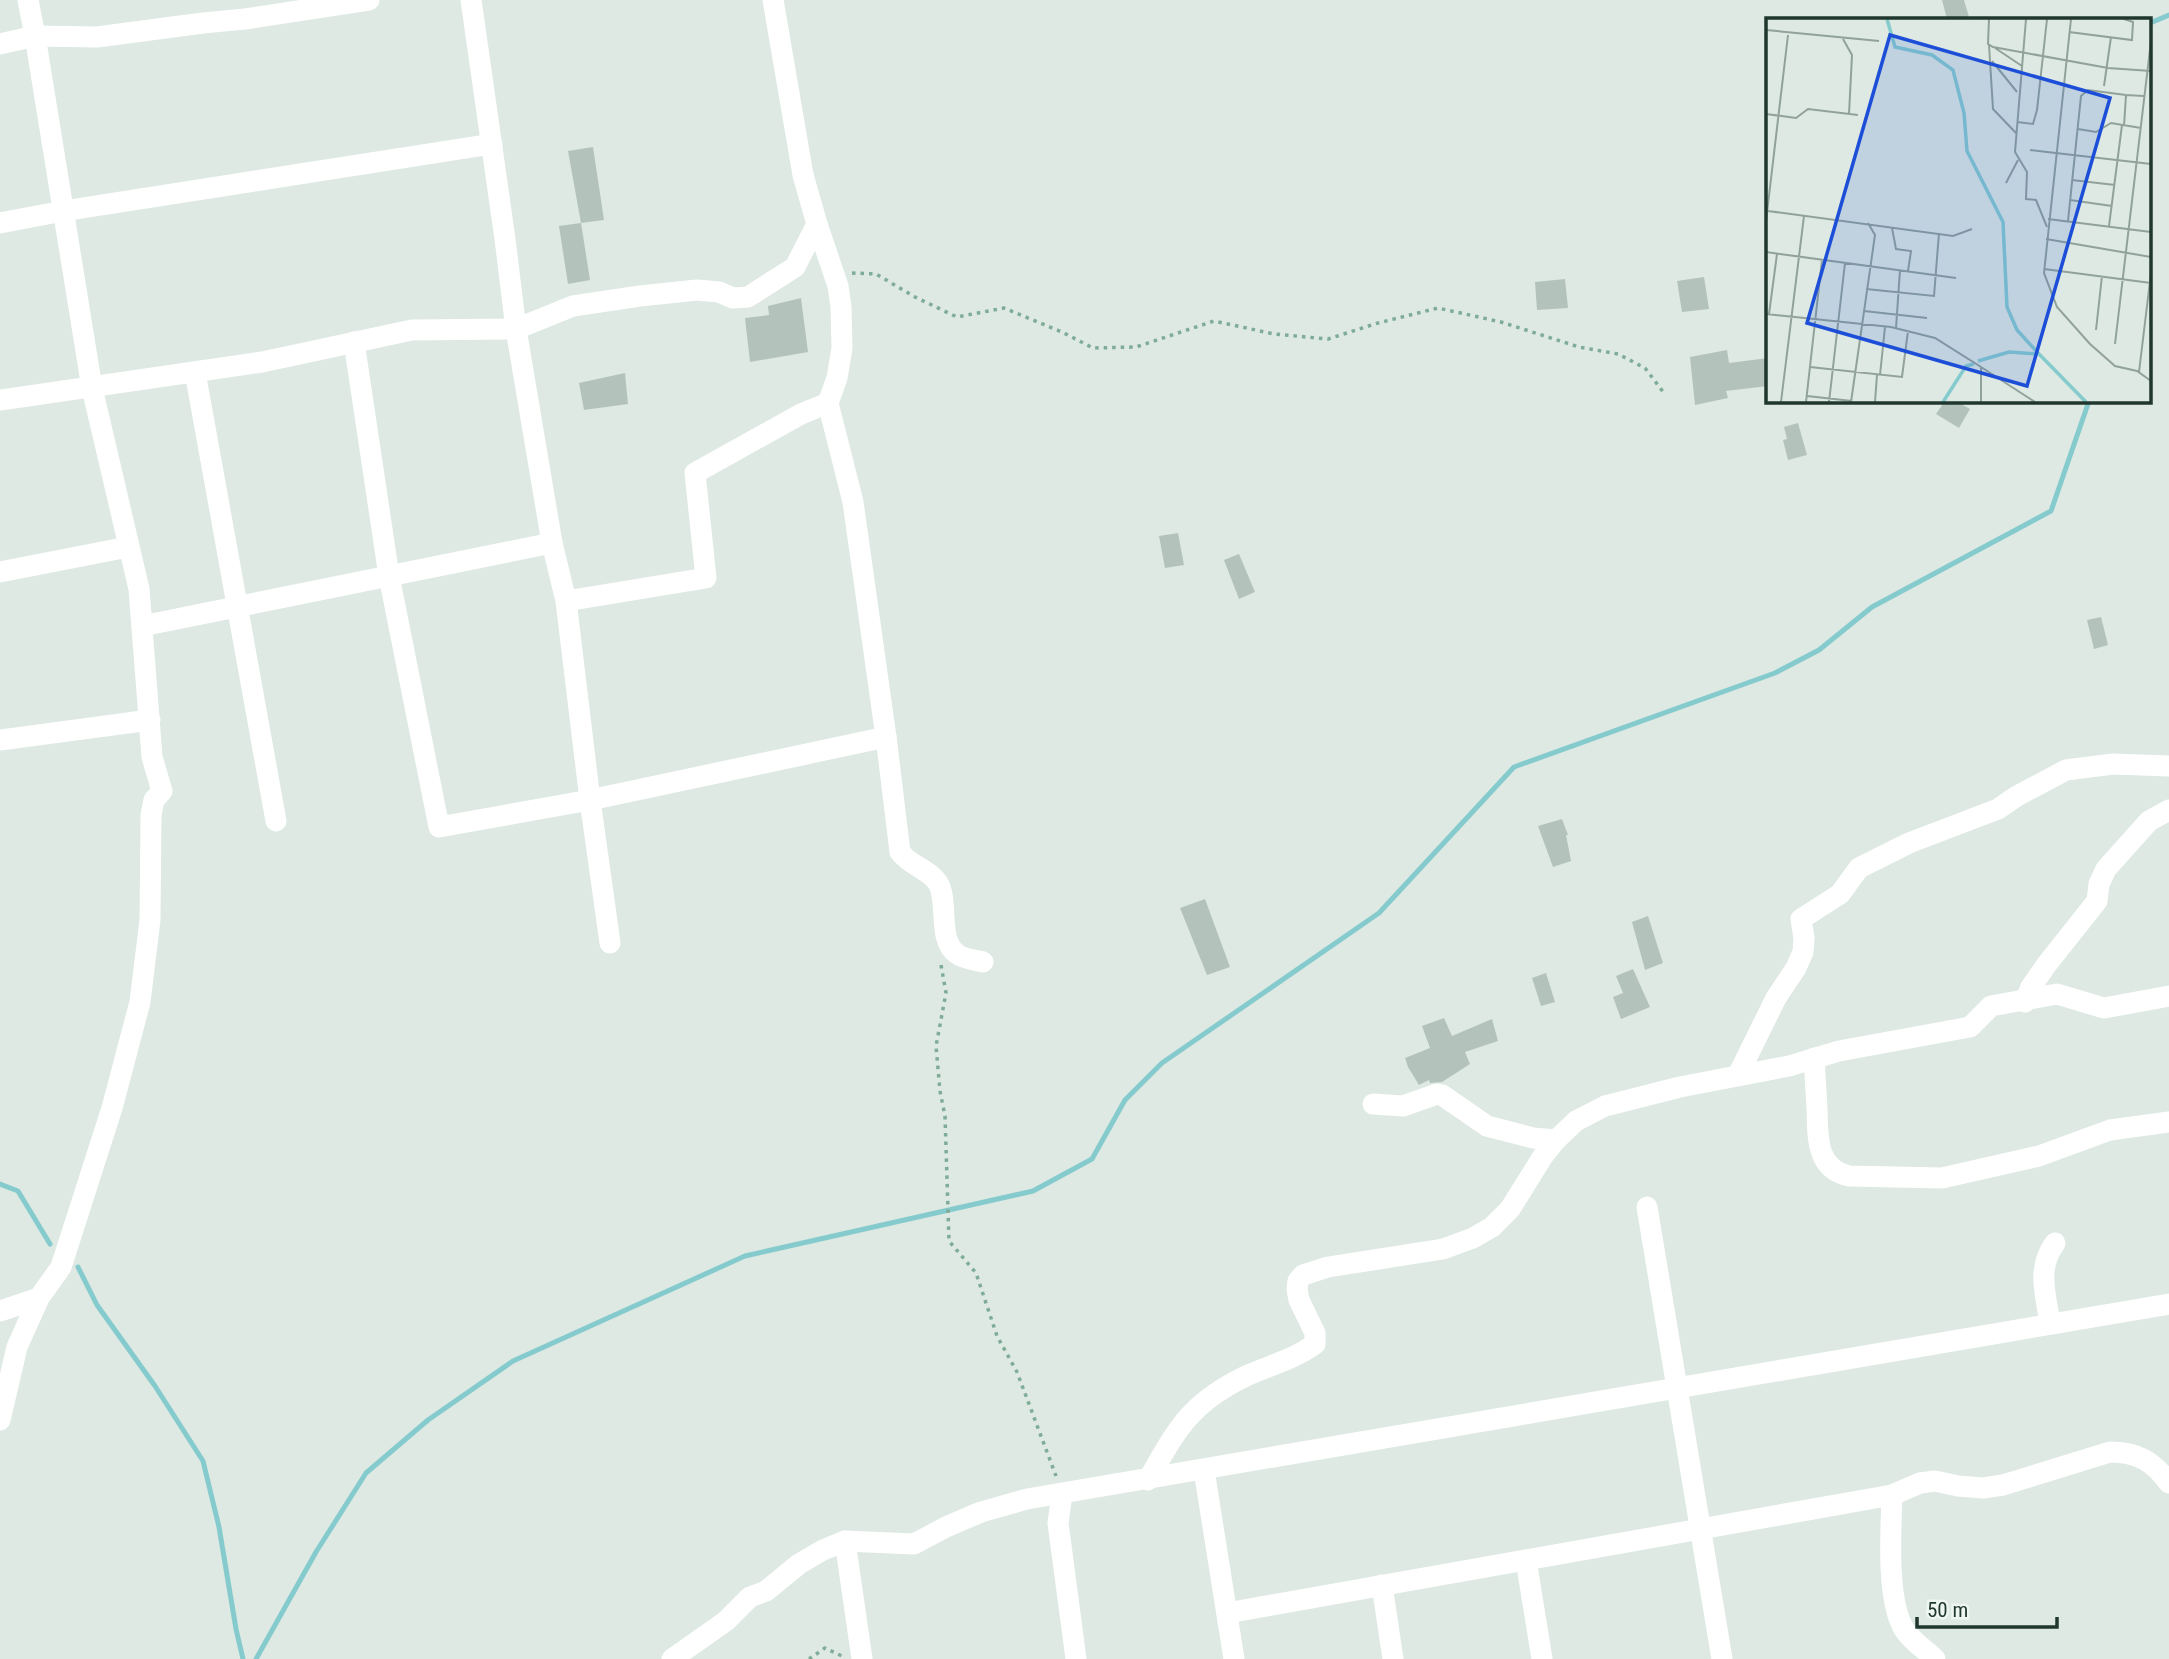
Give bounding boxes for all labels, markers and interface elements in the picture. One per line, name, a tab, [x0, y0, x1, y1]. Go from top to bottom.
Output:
inset map	[1766, 18, 2152, 402]
scale bar	[1917, 1586, 2057, 1630]
text: 50 m	[1927, 1598, 1968, 1622]

